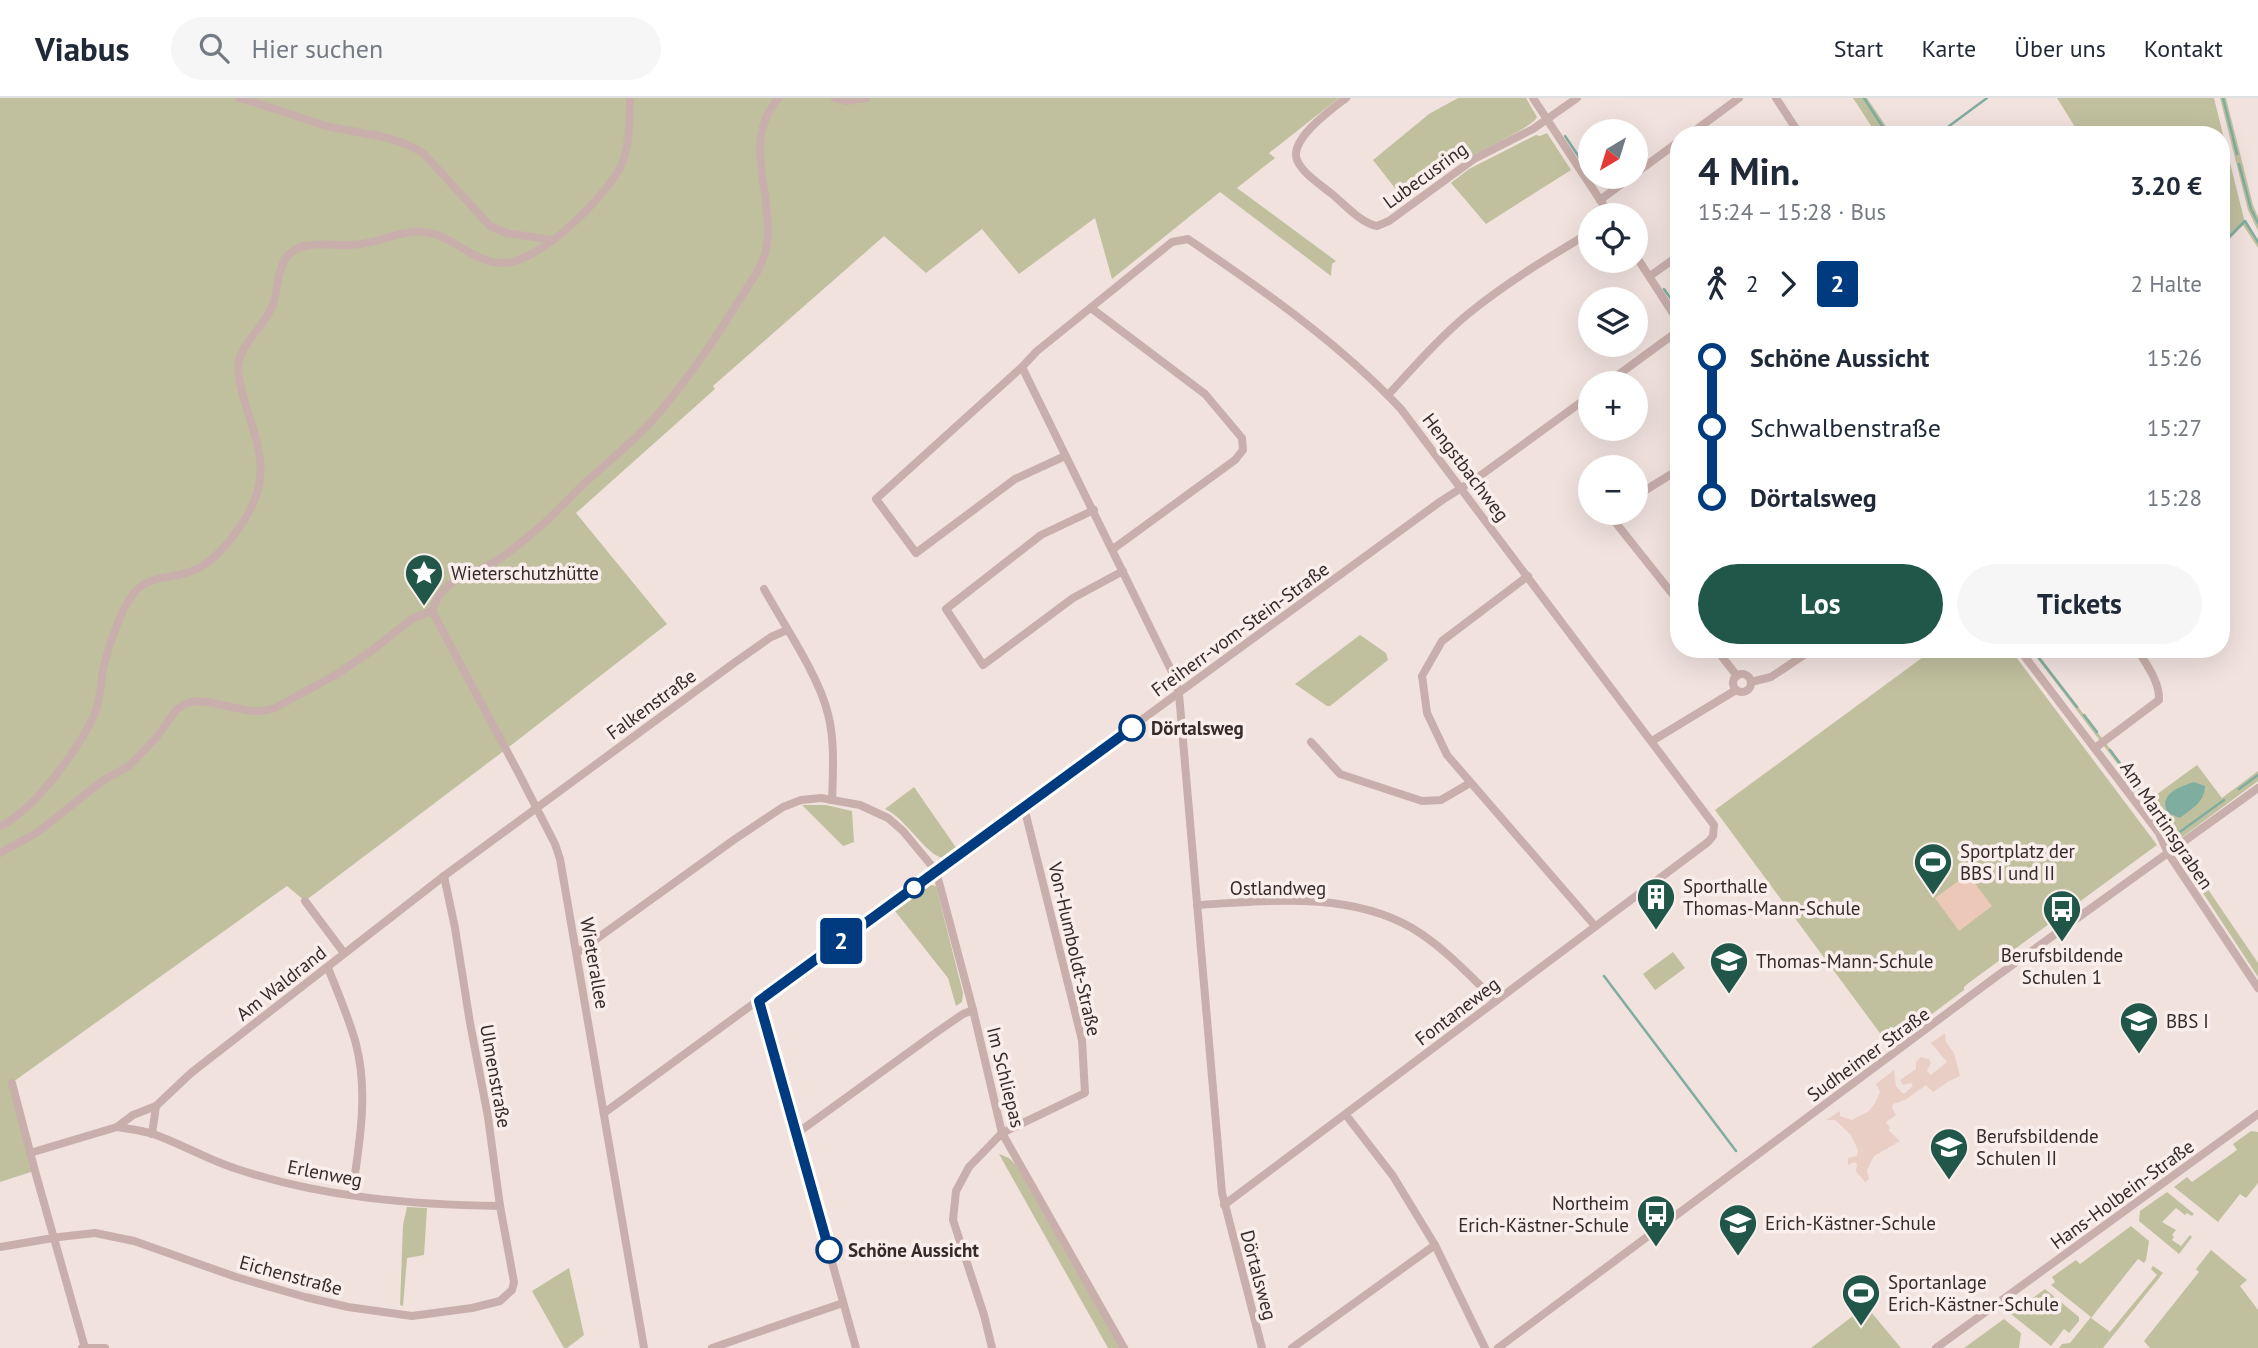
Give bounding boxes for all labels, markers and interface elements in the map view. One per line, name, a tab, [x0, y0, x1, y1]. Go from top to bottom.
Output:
search box	[171, 17, 661, 80]
text: Viabus	[35, 27, 129, 70]
icon: search	[195, 29, 233, 67]
text: Hier suchen	[251, 32, 383, 65]
text: Start	[1834, 33, 1883, 64]
text: Karte	[1921, 33, 1976, 64]
text: Über uns	[2014, 33, 2106, 64]
text: Kontakt	[2144, 33, 2223, 64]
north arrow	[1578, 119, 1648, 189]
map controls	[1578, 119, 1648, 525]
street label: Lubecusring	[1378, 136, 1472, 214]
text: 4 Min.	[1698, 146, 1800, 195]
text: 3.20 €	[2130, 169, 2202, 202]
text: 15:24 – 15:28 · Bus	[1698, 197, 1886, 226]
button: locate	[1578, 203, 1648, 273]
icon: walk	[1698, 265, 1736, 303]
icon: forward	[1769, 265, 1807, 303]
text: 2	[1831, 268, 1844, 299]
text: 2	[1746, 269, 1759, 298]
text: 2 Halte	[2131, 269, 2202, 298]
button: layers	[1578, 287, 1648, 357]
text: Schöne Aussicht	[1750, 341, 1929, 374]
text: 15:26	[2147, 343, 2202, 372]
button: +	[1578, 371, 1648, 441]
street label: Hengstbachweg	[1417, 408, 1515, 526]
text: Schwalbenstraße	[1750, 411, 1941, 444]
text: 15:27	[2147, 413, 2202, 442]
button: −	[1578, 455, 1648, 525]
text: Dörtalsweg	[1750, 481, 1877, 514]
text: 15:28	[2147, 483, 2202, 512]
place icon: Wieterschutzhütte	[403, 552, 445, 607]
street label: Freiherr-vom-Stein-Straße	[1146, 556, 1334, 702]
place label: Wieterschutzhütte	[451, 561, 599, 585]
button: Los	[1698, 564, 1943, 644]
button: Tickets	[1957, 564, 2202, 644]
street label: Falkenstraße	[601, 663, 701, 745]
marker: Dörtalsweg	[1119, 715, 1145, 741]
place label: Dörtalsweg	[1151, 716, 1244, 740]
street label: Am Martinsgraben	[2115, 756, 2219, 894]
place label: Sportplatz der BBS I und II	[1960, 839, 2076, 885]
sports icon: Sportplatz der BBS I und II	[1912, 841, 1954, 896]
street label: Von-Humboldt-Straße	[1043, 859, 1107, 1038]
place label: Sporthalle Thomas-Mann-Schule	[1683, 874, 1860, 920]
street label: Ostlandweg	[1230, 876, 1326, 900]
building icon: Sporthalle Thomas-Mann-Schule	[1635, 876, 1677, 931]
unlabelled marker	[904, 878, 924, 898]
bus stop icon: Berufsbildende Schulen 1	[2041, 888, 2083, 943]
street label: Wieterallee	[575, 915, 615, 1011]
line badge: 2	[818, 918, 864, 964]
text: 2	[834, 925, 848, 956]
street label: Am Waldrand	[231, 940, 331, 1026]
school or university icon: Thomas-Mann-Schule	[1708, 940, 1750, 995]
place label: Berufsbildende Schulen 1	[2001, 943, 2123, 989]
place label: Thomas-Mann-Schule	[1756, 949, 1933, 973]
street label: Fontaneweg	[1410, 971, 1504, 1051]
school or university icon: BBS I	[2118, 1000, 2160, 1055]
street label: Sudheimer Straße	[1802, 1001, 1934, 1107]
place label: BBS I	[2166, 1009, 2209, 1033]
street label: Ulmenstraße	[475, 1022, 517, 1130]
street label: Im Schliepas	[982, 1024, 1030, 1130]
place label: Berufsbildende Schulen II	[1976, 1124, 2099, 1170]
school or university icon: Berufsbildende Schulen II	[1928, 1126, 1970, 1181]
street label: Hans-Holbein-Straße	[2046, 1134, 2198, 1254]
street label: Erlenweg	[286, 1154, 364, 1192]
place label: Northeim Erich-Kästner-Schule	[1458, 1191, 1629, 1237]
bus stop icon: Northeim Erich-Kästner-Schule	[1635, 1193, 1677, 1248]
school or university icon: Erich-Kästner-Schule	[1717, 1202, 1759, 1257]
place label: Erich-Kästner-Schule	[1765, 1211, 1936, 1235]
street label: Dörtalsweg	[1235, 1227, 1283, 1323]
marker: Schöne Aussicht	[816, 1237, 842, 1263]
place label: Schöne Aussicht	[848, 1238, 979, 1262]
street label: Eichenstraße	[237, 1250, 345, 1300]
place label: Sportanlage Erich-Kästner-Schule	[1888, 1270, 2059, 1316]
sports icon: Sportanlage Erich-Kästner-Schule	[1840, 1272, 1882, 1327]

